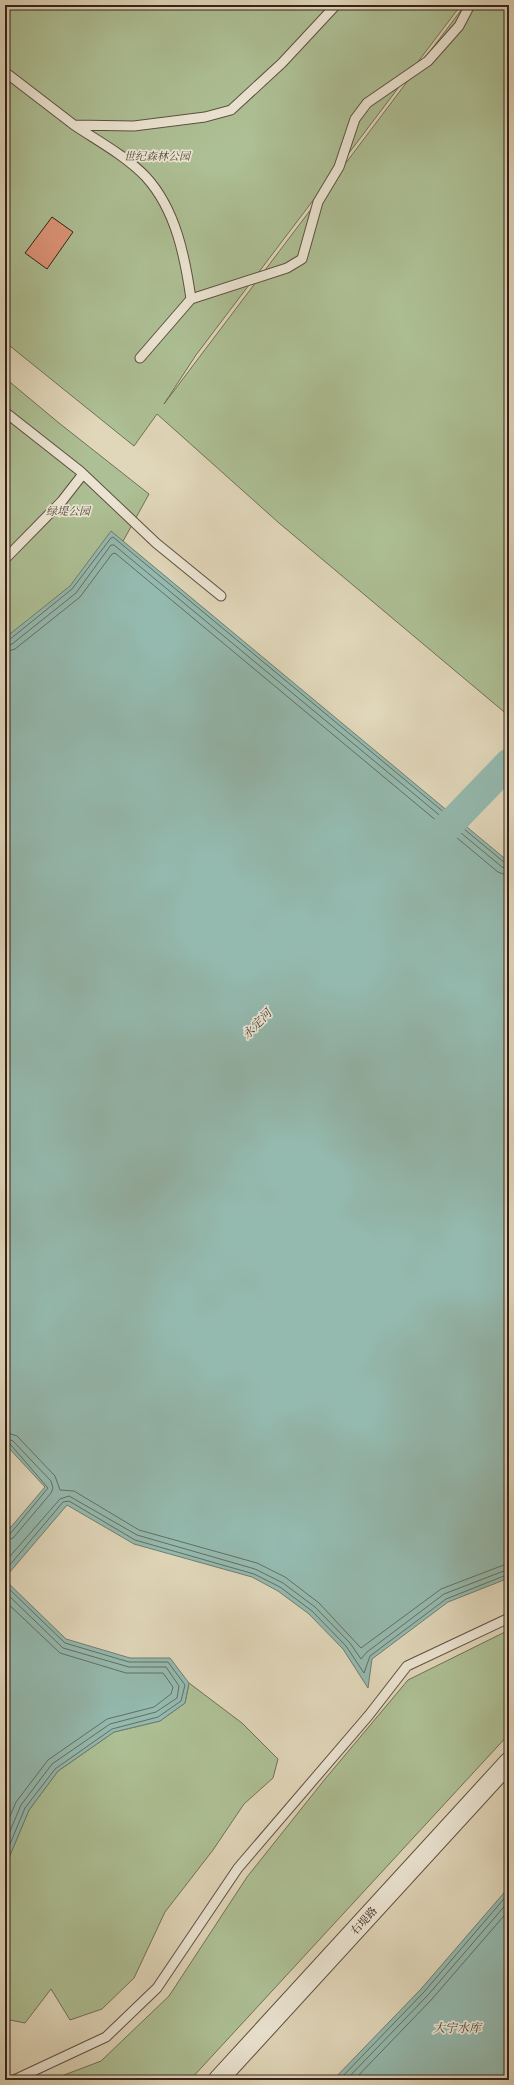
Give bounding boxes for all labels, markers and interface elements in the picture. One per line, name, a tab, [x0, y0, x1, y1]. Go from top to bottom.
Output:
park label: 世纪森林公园	[124, 150, 192, 163]
park label: 绿堤公园	[46, 505, 92, 518]
water label: 永定河	[239, 1005, 276, 1042]
street label: 右堤路	[348, 1904, 380, 1938]
water label: 大宁水库	[433, 2021, 483, 2035]

